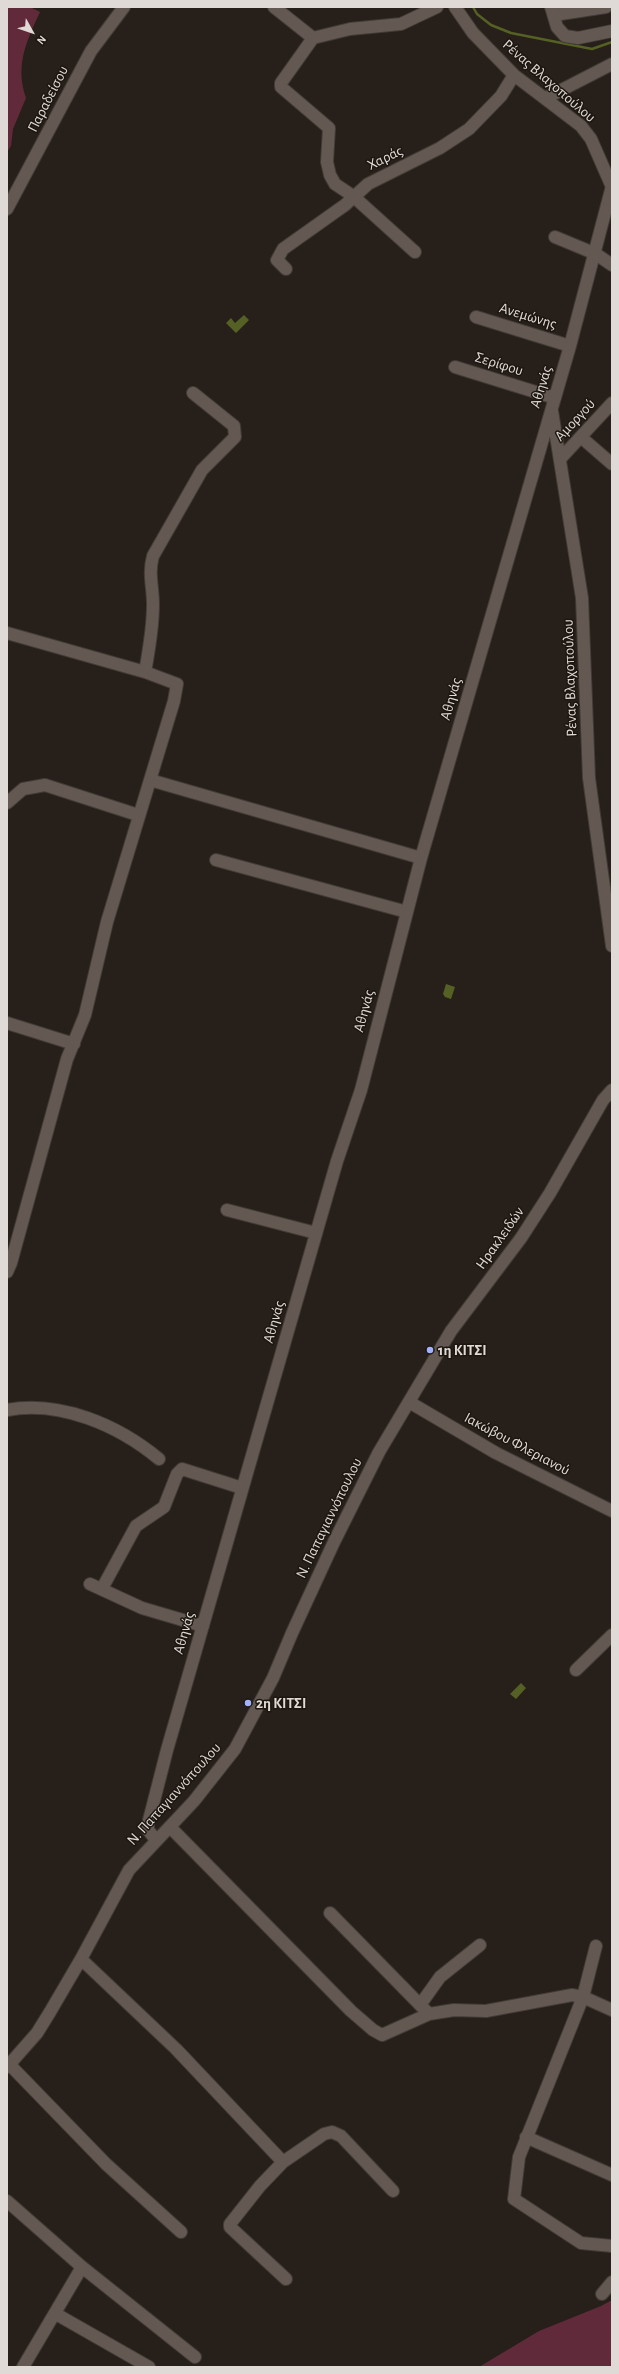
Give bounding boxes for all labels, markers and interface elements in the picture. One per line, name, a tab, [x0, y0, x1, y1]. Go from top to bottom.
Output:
north arrow	[12, 12, 52, 52]
text: N	[35, 34, 48, 47]
street label: Ρένας Βλαχοπούλου	[499, 36, 599, 126]
street label: Παραδείσου	[24, 63, 72, 135]
street label: Χαράς	[364, 142, 406, 174]
street label: Ανεμώνης	[497, 299, 559, 333]
street label: Σερίφου	[473, 348, 525, 380]
street label: Αθηνάς	[526, 364, 556, 410]
street label: Αμοργού	[551, 395, 599, 445]
street label: Ρένας Βλαχοπούλου	[559, 619, 581, 737]
street label: Αθηνάς	[436, 676, 466, 722]
street label: Αθηνάς	[350, 988, 378, 1034]
street label: Ηρακλειδών	[472, 1203, 528, 1273]
street label: Αθηνάς	[259, 1299, 289, 1345]
place label: 1η ΚΙΤΣΙ	[438, 1341, 487, 1359]
marker: 1η ΚΙΤΣΙ	[425, 1345, 435, 1355]
street label: Ιακώβου Φλεριανού	[461, 1409, 573, 1479]
street label: Ν. Παπαγιαννόπουλου	[292, 1455, 366, 1581]
street label: Αθηνάς	[169, 1610, 199, 1656]
place label: 2η ΚΙΤΣΙ	[256, 1694, 306, 1712]
marker: 2η ΚΙΤΣΙ	[243, 1698, 253, 1708]
street label: Ν. Παπαγιαννόπουλου	[123, 1739, 225, 1849]

